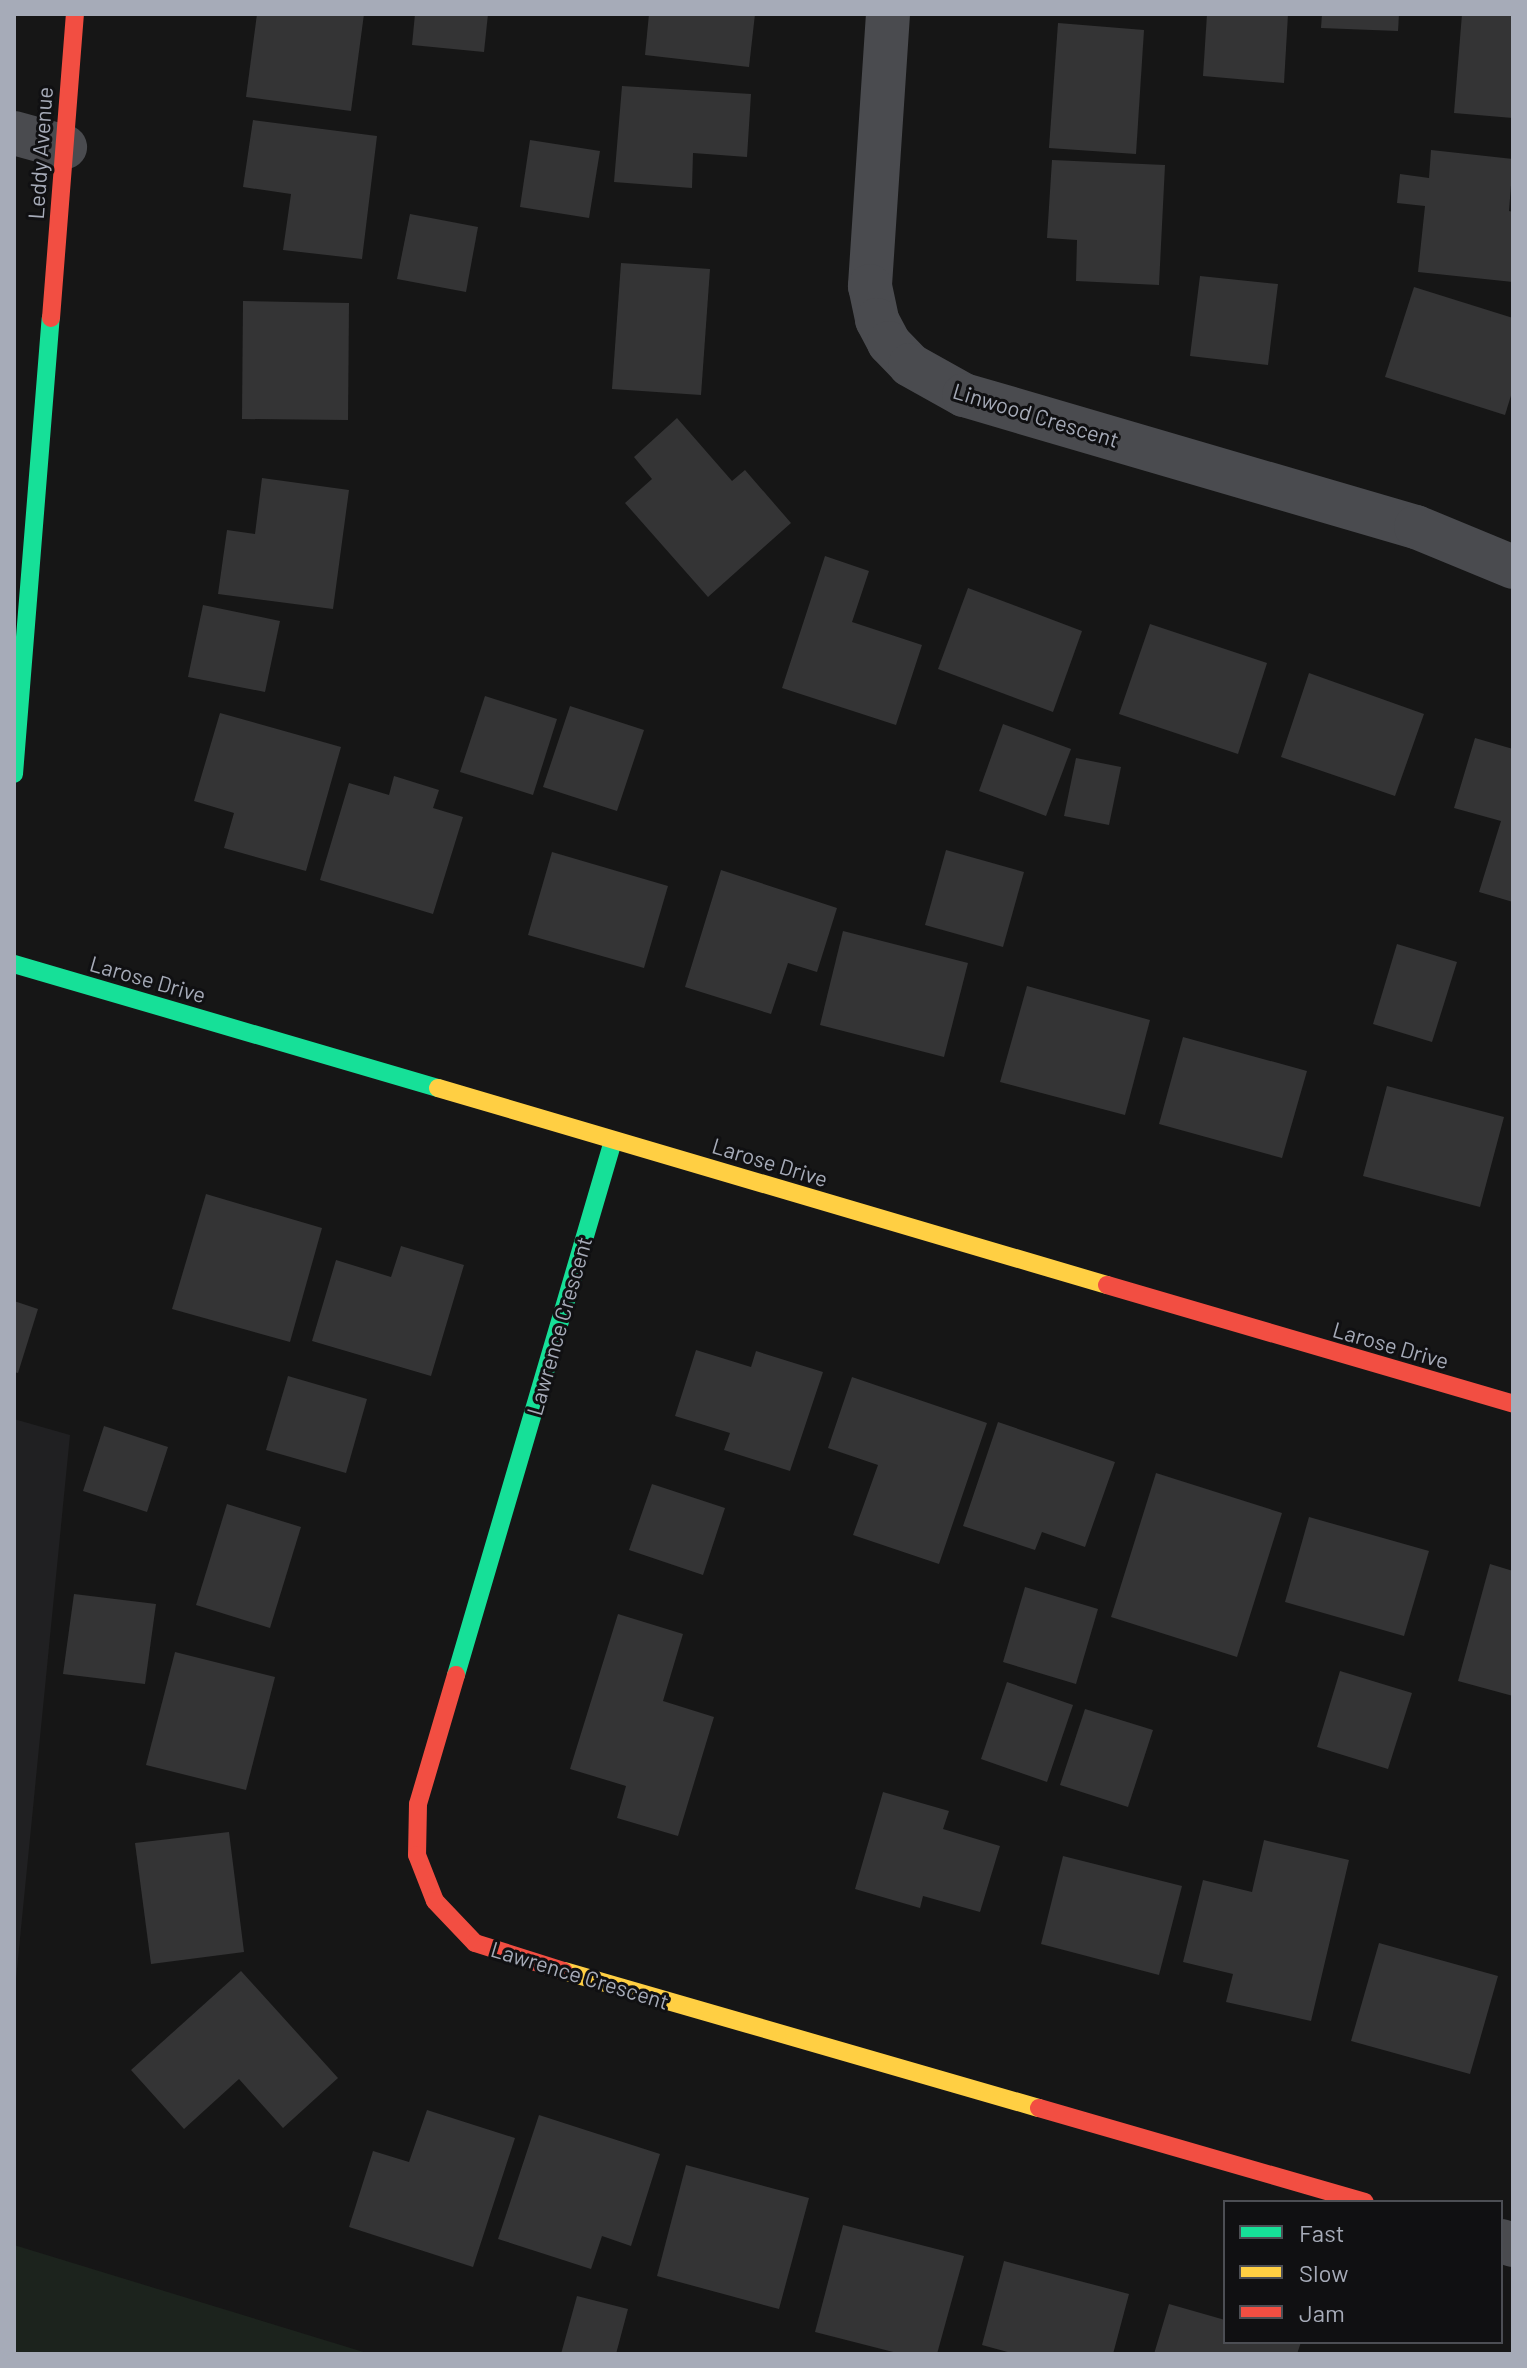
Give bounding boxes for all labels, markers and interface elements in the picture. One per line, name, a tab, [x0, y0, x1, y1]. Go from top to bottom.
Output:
street label: Leddy Avenue	[22, 86, 58, 220]
street label: Linwood Crescent	[950, 377, 1122, 453]
street label: Larose Drive	[87, 950, 209, 1008]
street label: Larose Drive	[709, 1132, 831, 1192]
street label: Lawrence Crescent	[521, 1234, 597, 1418]
street label: Larose Drive	[1330, 1316, 1452, 1374]
street label: Lawrence Crescent	[488, 1935, 672, 2015]
legend	[1223, 2200, 1503, 2344]
text: Fast	[1299, 2218, 1344, 2247]
text: Slow	[1299, 2258, 1348, 2287]
text: Jam	[1299, 2298, 1345, 2327]

